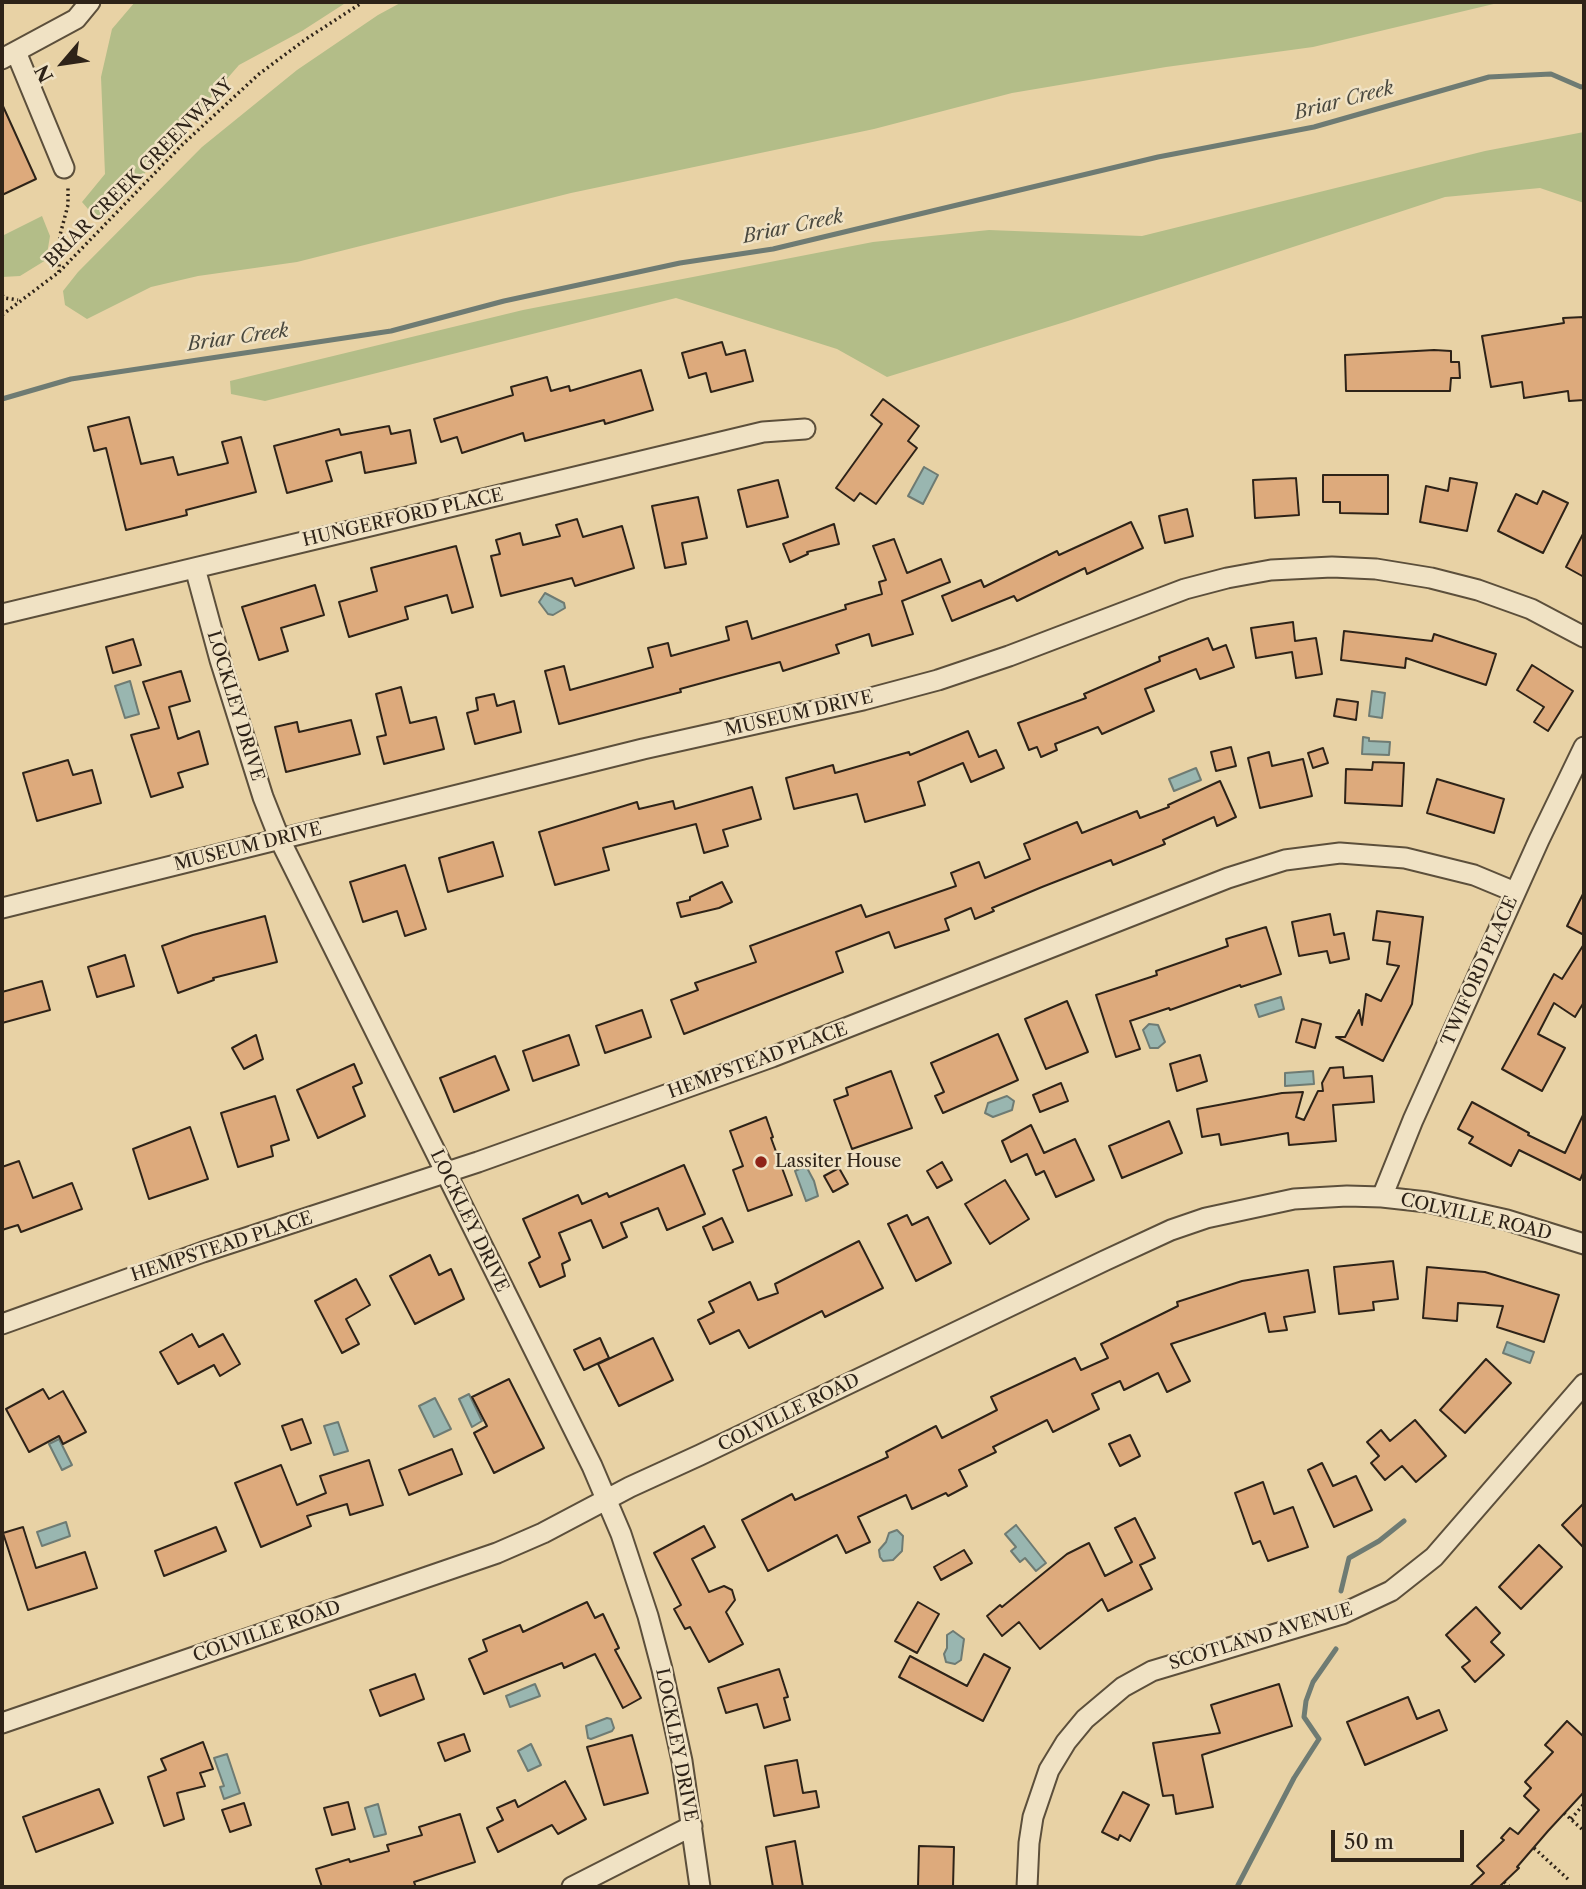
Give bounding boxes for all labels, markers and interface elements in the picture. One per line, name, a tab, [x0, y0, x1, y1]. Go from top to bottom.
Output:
north arrow	[28, 28, 98, 98]
street label: BRIAR CREEK GREENWAAY	[40, 74, 238, 272]
water label: Briar Creek	[1292, 77, 1396, 125]
water label: Briar Creek	[741, 205, 845, 249]
water label: Briar Creek	[186, 320, 290, 356]
street label: HUNGERFORD PLACE	[300, 484, 506, 552]
street label: LOCKLEY DRIVE	[202, 628, 268, 784]
street label: MUSEUM DRIVE	[723, 686, 875, 742]
street label: MUSEUM DRIVE	[172, 818, 324, 876]
street label: TWIFORD PLACE	[1437, 893, 1523, 1049]
street label: HEMPSTEAD PLACE	[665, 1018, 851, 1104]
street label: LOCKLEY DRIVE	[425, 1146, 513, 1296]
place label: Lassiter House	[775, 1151, 901, 1173]
marker: Lassiter House	[753, 1154, 769, 1170]
street label: COLVILLE ROAD	[1398, 1189, 1554, 1245]
street label: HEMPSTEAD PLACE	[128, 1207, 316, 1287]
street label: COLVILLE ROAD	[715, 1369, 863, 1457]
street label: COLVILLE ROAD	[190, 1597, 344, 1667]
street label: SCOTLAND AVENUE	[1167, 1599, 1355, 1675]
street label: LOCKLEY DRIVE	[651, 1666, 701, 1824]
scale bar	[1334, 1815, 1467, 1859]
text: 50 m	[1344, 1829, 1394, 1854]

